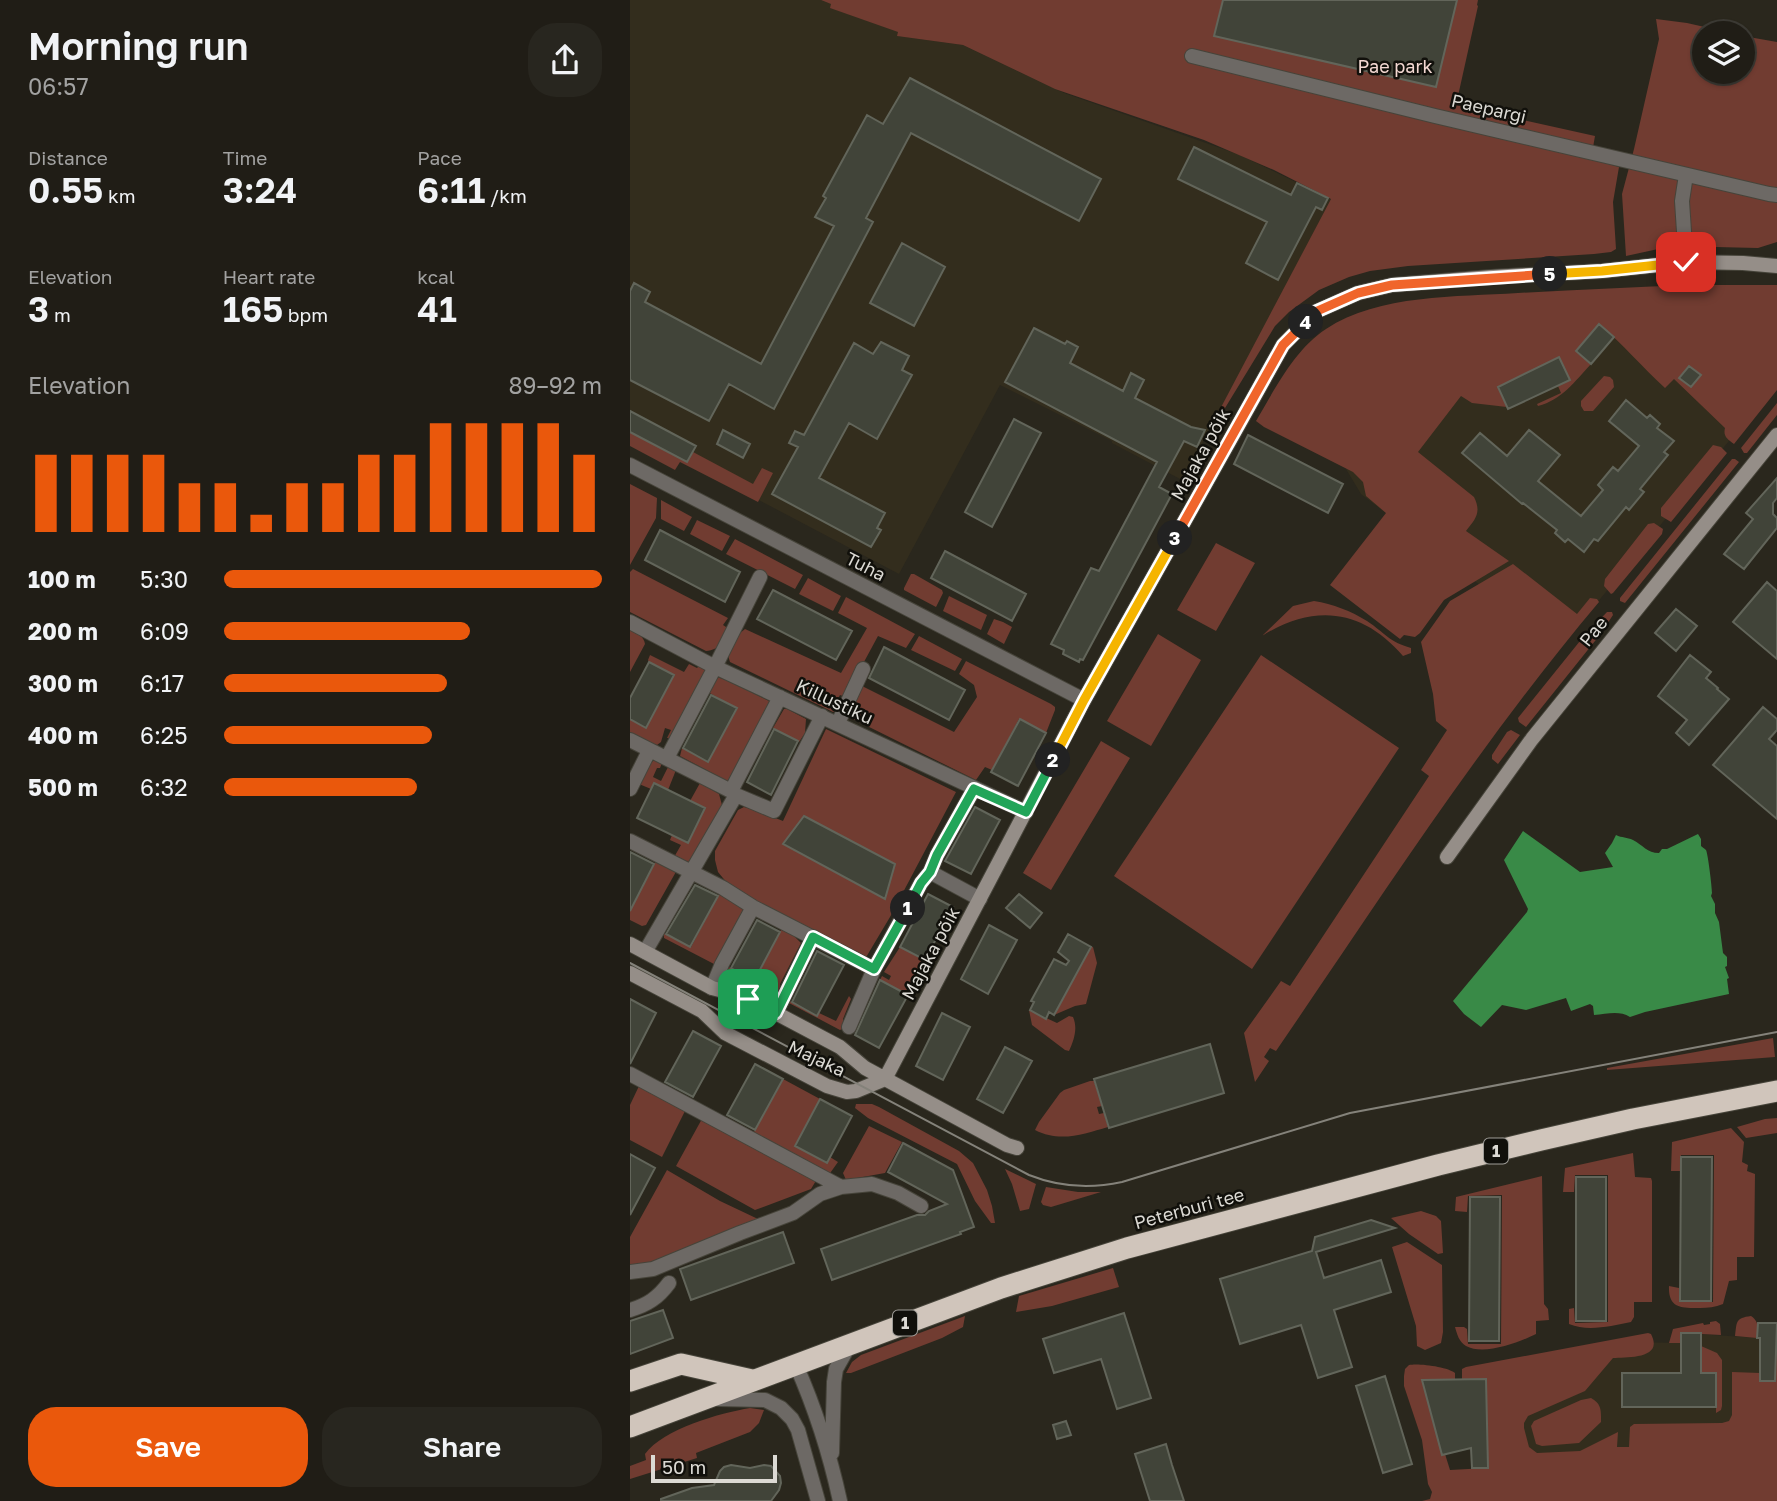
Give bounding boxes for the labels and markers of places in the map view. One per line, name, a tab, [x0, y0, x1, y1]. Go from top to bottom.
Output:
pin	[1656, 232, 1716, 292]
pin: 5	[1532, 256, 1567, 292]
pin: 4	[1288, 304, 1324, 340]
pin: 3	[1158, 520, 1192, 556]
pin: 2	[1036, 742, 1070, 778]
pin: 1	[890, 890, 926, 926]
pin	[718, 969, 778, 1029]

